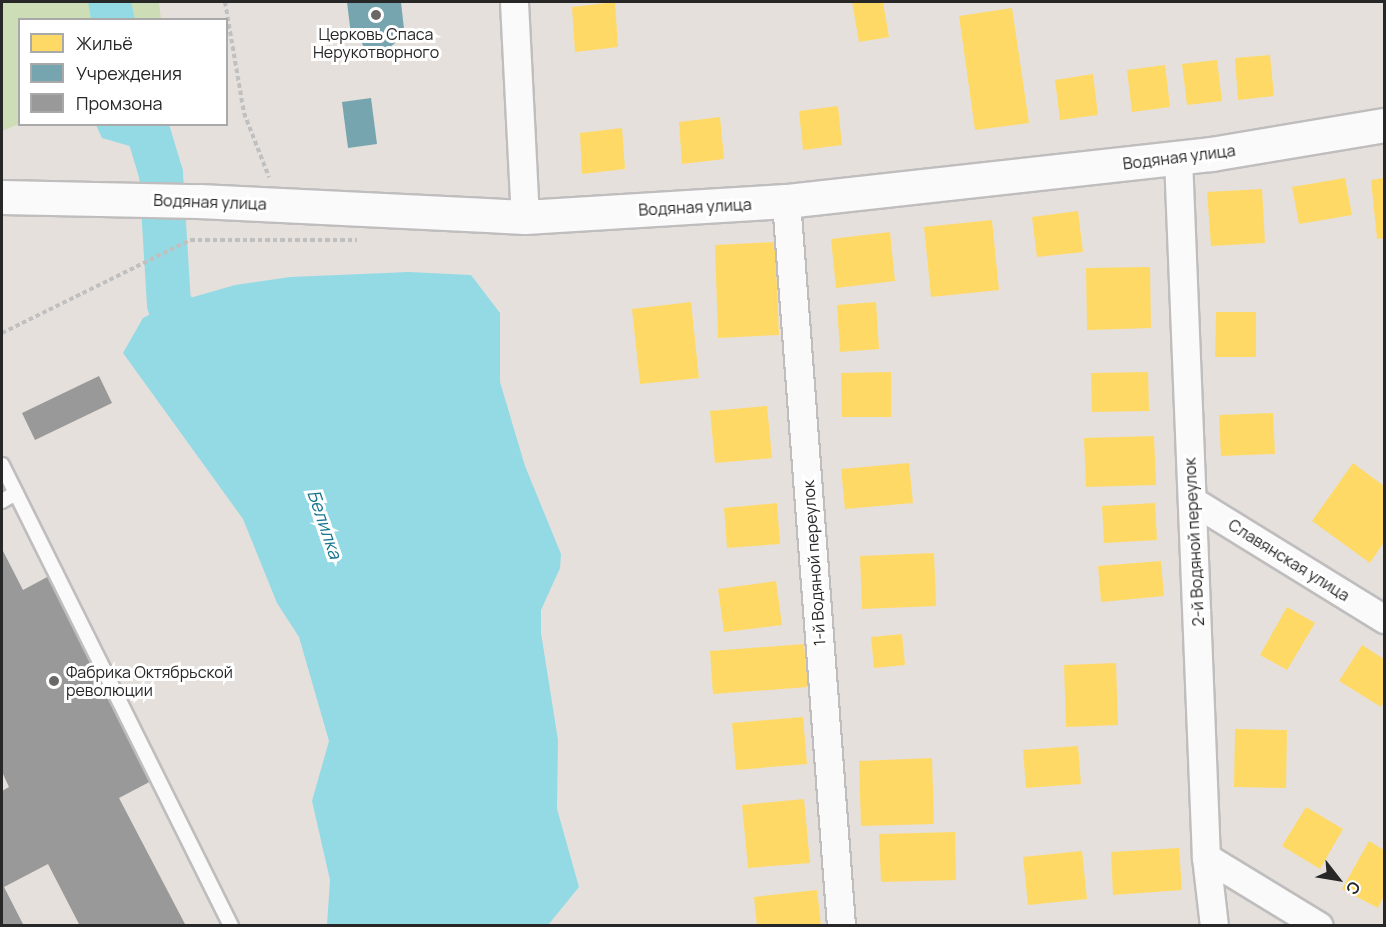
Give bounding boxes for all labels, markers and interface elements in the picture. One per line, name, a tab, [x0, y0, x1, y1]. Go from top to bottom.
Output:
marker: Церковь Спаса Нерукотворного	[369, 8, 383, 22]
legend	[18, 18, 228, 126]
place label: Церковь Спаса Нерукотворного	[313, 24, 439, 62]
text: Жильё	[76, 31, 133, 55]
text: Учреждения	[76, 61, 182, 85]
text: Промзона	[76, 91, 163, 115]
street label: Водяная улица	[1122, 141, 1236, 173]
street label: Водяная улица	[153, 190, 267, 214]
street label: Водяная улица	[638, 194, 752, 220]
street label: 2-й Водяной переулок	[1180, 457, 1208, 627]
street label: 1-й Водяной переулок	[799, 480, 829, 646]
water label: Белилка	[303, 487, 347, 561]
street label: Славянская улица	[1225, 515, 1353, 605]
place label: Фабрика Октябрьской революции	[66, 662, 233, 700]
marker: Фабрика Октябрьской революции	[47, 674, 61, 688]
north arrow	[1308, 849, 1368, 909]
text: С	[1341, 878, 1366, 899]

